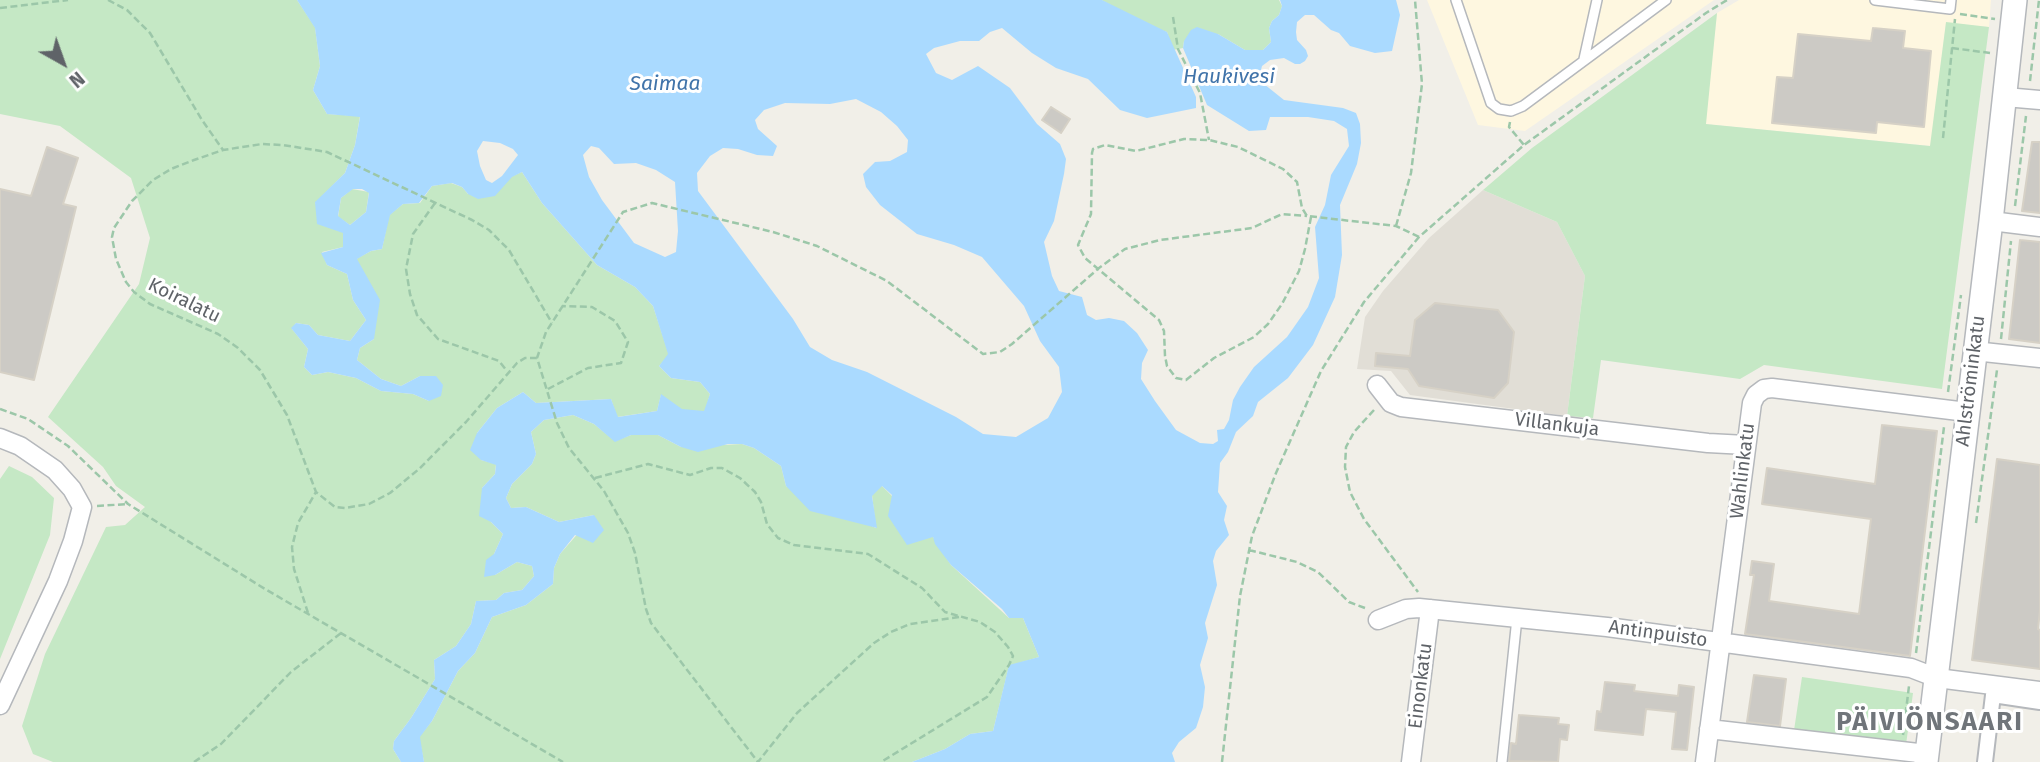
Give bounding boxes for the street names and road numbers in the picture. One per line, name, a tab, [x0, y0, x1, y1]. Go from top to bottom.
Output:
street label: Koiralatu	[144, 274, 224, 328]
street label: Ahlströminkatu	[1952, 314, 1990, 448]
street label: Villankuja	[1514, 409, 1600, 441]
street label: Wahlinkatu	[1726, 422, 1760, 520]
street label: Antinpuisto	[1607, 616, 1709, 652]
street label: Einonkatu	[1404, 642, 1438, 730]

